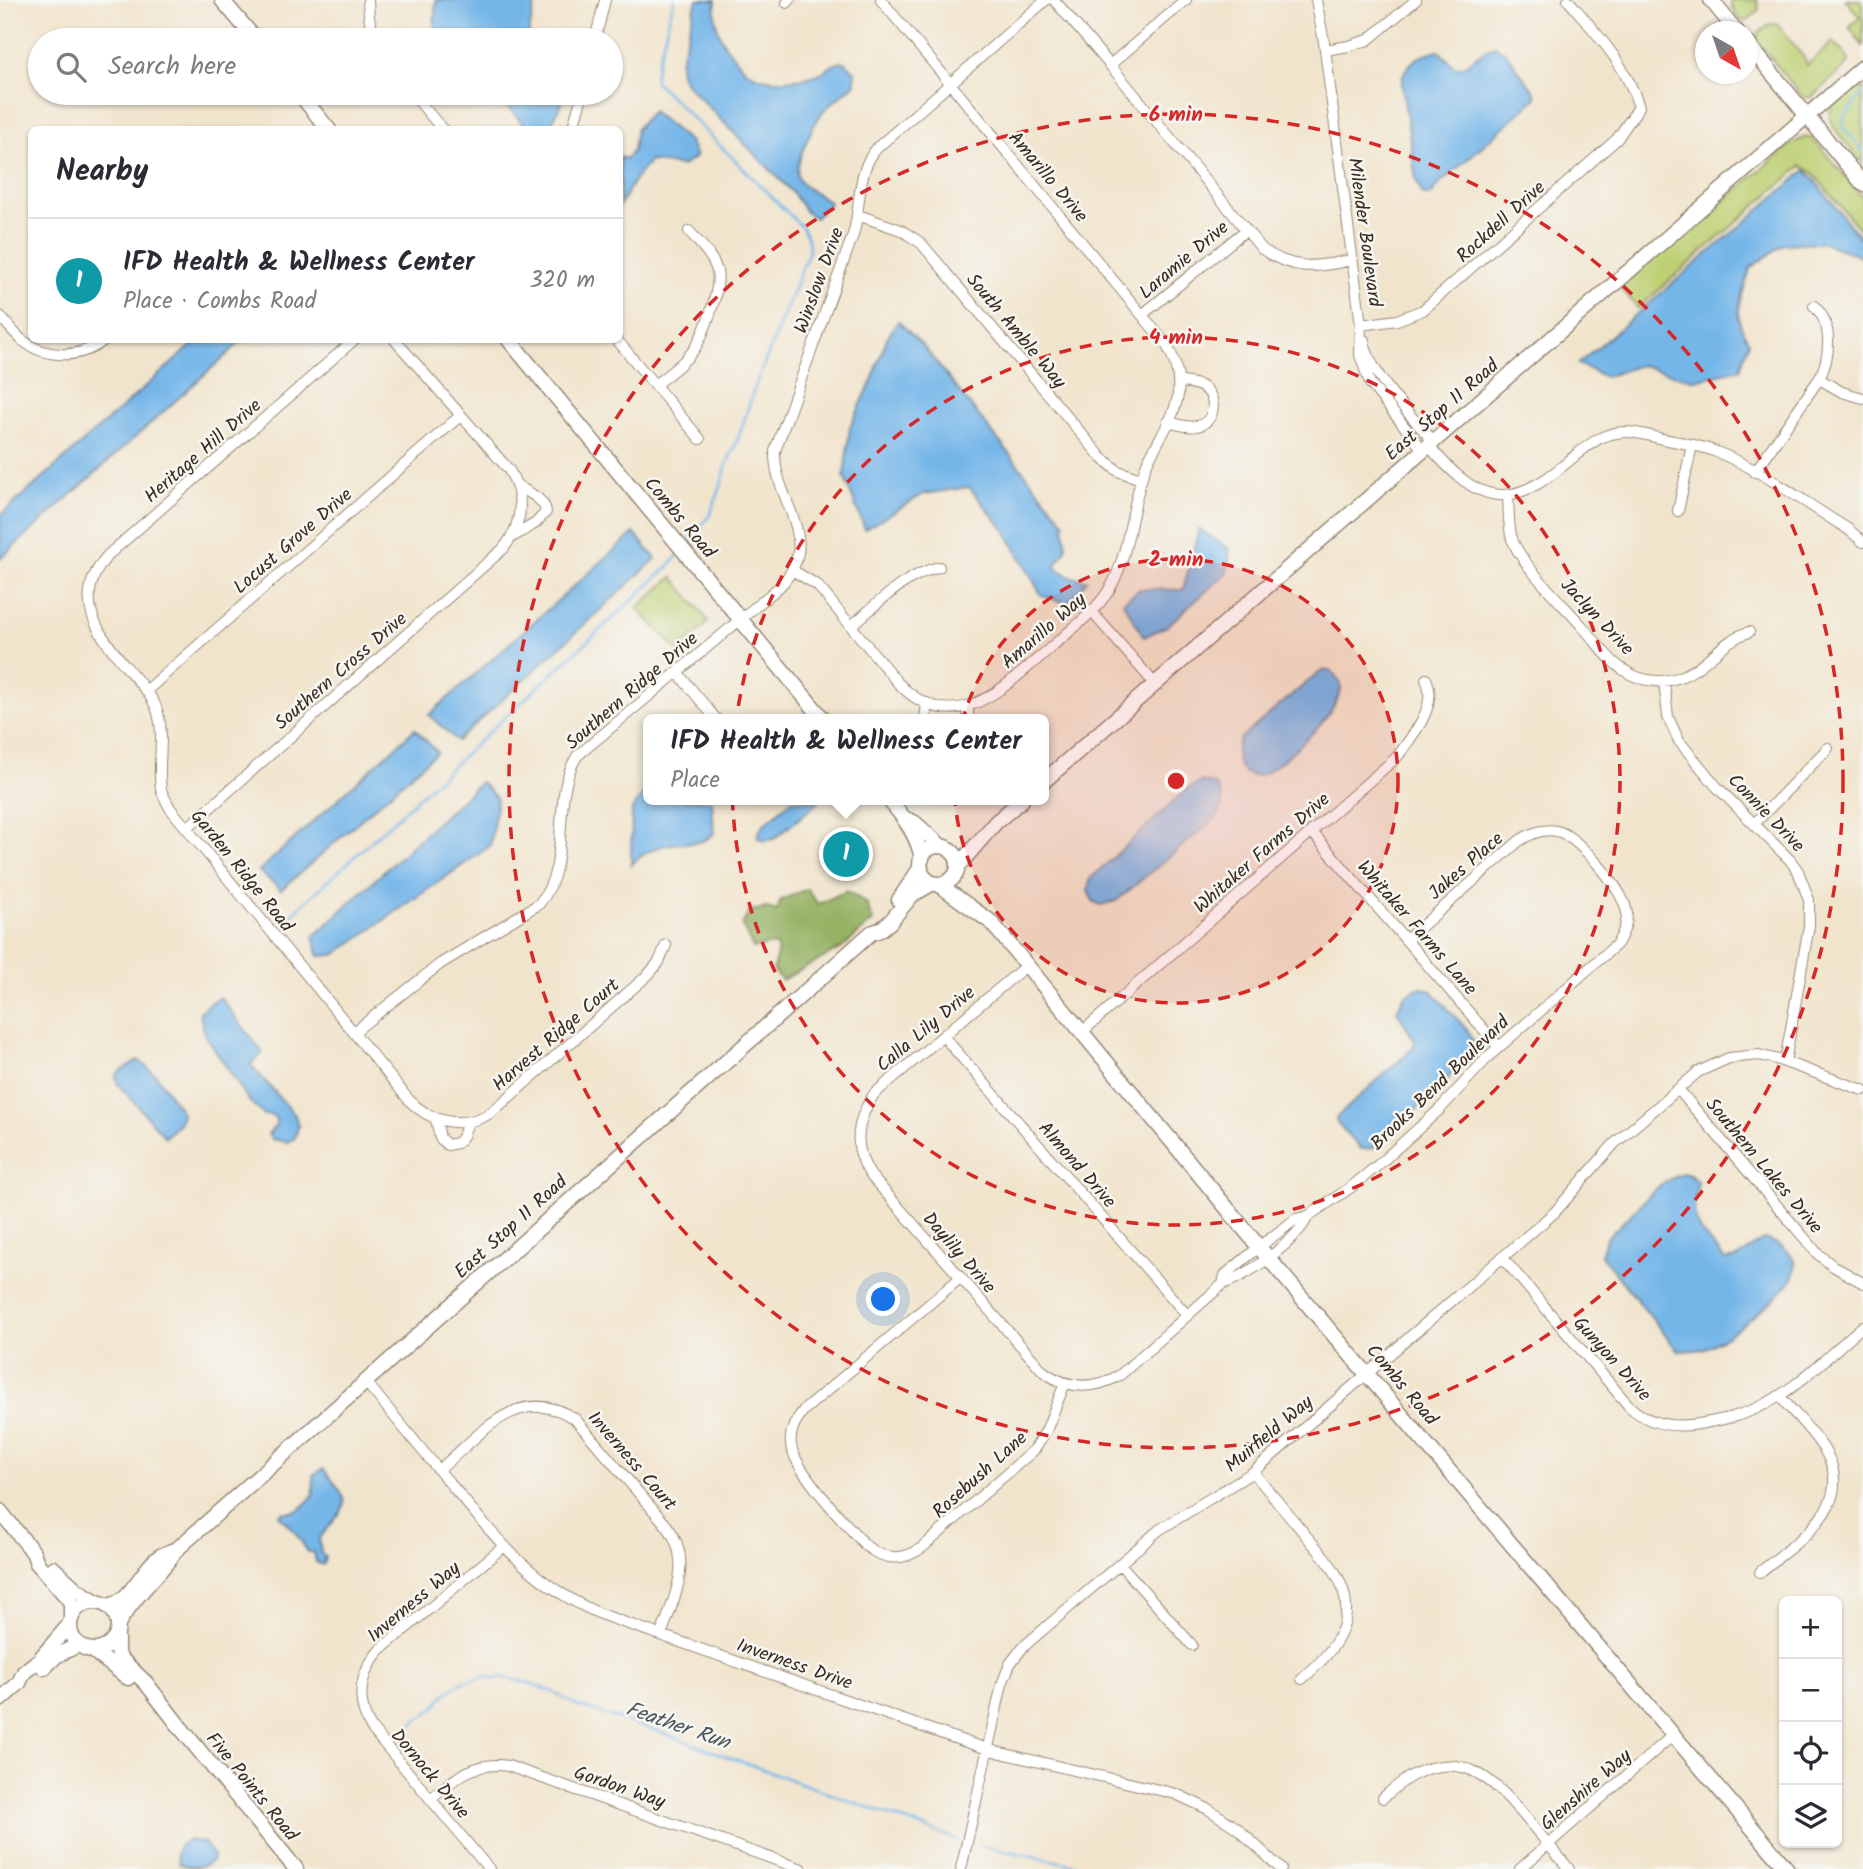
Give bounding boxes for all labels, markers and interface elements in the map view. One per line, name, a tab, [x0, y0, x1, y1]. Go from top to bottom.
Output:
north arrow	[1695, 21, 1758, 84]
search box	[28, 28, 623, 105]
text: Search here	[108, 46, 236, 88]
icon: search	[52, 48, 90, 86]
text: 6 min	[1149, 99, 1203, 132]
street label: Amarillo Drive	[1000, 125, 1095, 230]
text: Nearby	[56, 148, 148, 196]
street label: Milender Boulevard	[1339, 156, 1389, 309]
street label: Rockdell Drive	[1450, 174, 1553, 271]
street label: Laramie Drive	[1133, 213, 1236, 307]
street label: Winslow Drive	[787, 223, 853, 338]
text: IFD Health & Wellness Center	[123, 242, 474, 284]
text: 1	[76, 263, 82, 299]
text: 320 m	[529, 263, 595, 299]
street label: South Amble Way	[958, 267, 1074, 397]
text: Place · Combs Road	[123, 284, 316, 320]
text: 4 min	[1149, 322, 1203, 355]
street label: East Stop 11 Road	[1378, 352, 1507, 469]
street label: Heritage Hill Drive	[138, 392, 269, 511]
street label: Combs Road	[636, 471, 723, 566]
street label: Locust Grove Drive	[227, 481, 360, 602]
text: 2 min	[1149, 544, 1203, 577]
street label: Jaclyn Drive	[1552, 572, 1641, 663]
street label: Amarillo Way	[995, 585, 1094, 677]
street label: Southern Cross Drive	[268, 605, 415, 738]
street label: Southern Ridge Drive	[559, 625, 706, 758]
popup	[643, 714, 1049, 805]
text: IFD Health & Wellness Center	[670, 721, 1022, 763]
text: Place	[670, 763, 720, 799]
street label: Connie Drive	[1720, 767, 1812, 860]
centre of rings	[1164, 769, 1188, 793]
street label: Whitaker Farms Drive	[1187, 785, 1338, 922]
street label: Garden Ridge Road	[182, 803, 301, 940]
street label: Jakes Place	[1422, 825, 1511, 908]
pin: 1	[823, 828, 869, 880]
street label: Whitaker Farms Lane	[1349, 854, 1484, 1003]
street label: Harvest Ridge Court	[486, 971, 627, 1100]
street label: Calla Lily Drive	[870, 979, 983, 1080]
street label: Brooks Bend Boulevard	[1364, 1008, 1517, 1158]
street label: Southern Lakes Drive	[1697, 1092, 1830, 1241]
street label: Almond Drive	[1030, 1115, 1123, 1216]
street label: East Stop 11 Road	[448, 1168, 575, 1287]
street label: Daylily Drive	[914, 1206, 1003, 1301]
your location	[866, 1282, 900, 1316]
street label: Gunyon Drive	[1565, 1310, 1658, 1409]
street label: Combs Road	[1358, 1338, 1445, 1433]
street label: Muirfield Way	[1218, 1388, 1321, 1481]
street label: Inverness Court	[579, 1405, 684, 1518]
street label: Rosebush Lane	[926, 1424, 1035, 1527]
street label: Inverness Way	[361, 1554, 468, 1651]
map controls	[1779, 1596, 1842, 1848]
button: +	[1779, 1596, 1842, 1659]
street label: Inverness Drive	[732, 1631, 857, 1699]
button: −	[1779, 1659, 1842, 1722]
water label: Feather Run	[621, 1693, 736, 1760]
street label: Dornock Drive	[382, 1722, 477, 1827]
button: locate	[1779, 1722, 1842, 1785]
street label: Five Points Road	[198, 1726, 305, 1849]
street label: Glenshire Way	[1534, 1741, 1640, 1839]
street label: Gordon Way	[570, 1758, 670, 1818]
button: layers	[1779, 1785, 1842, 1848]

